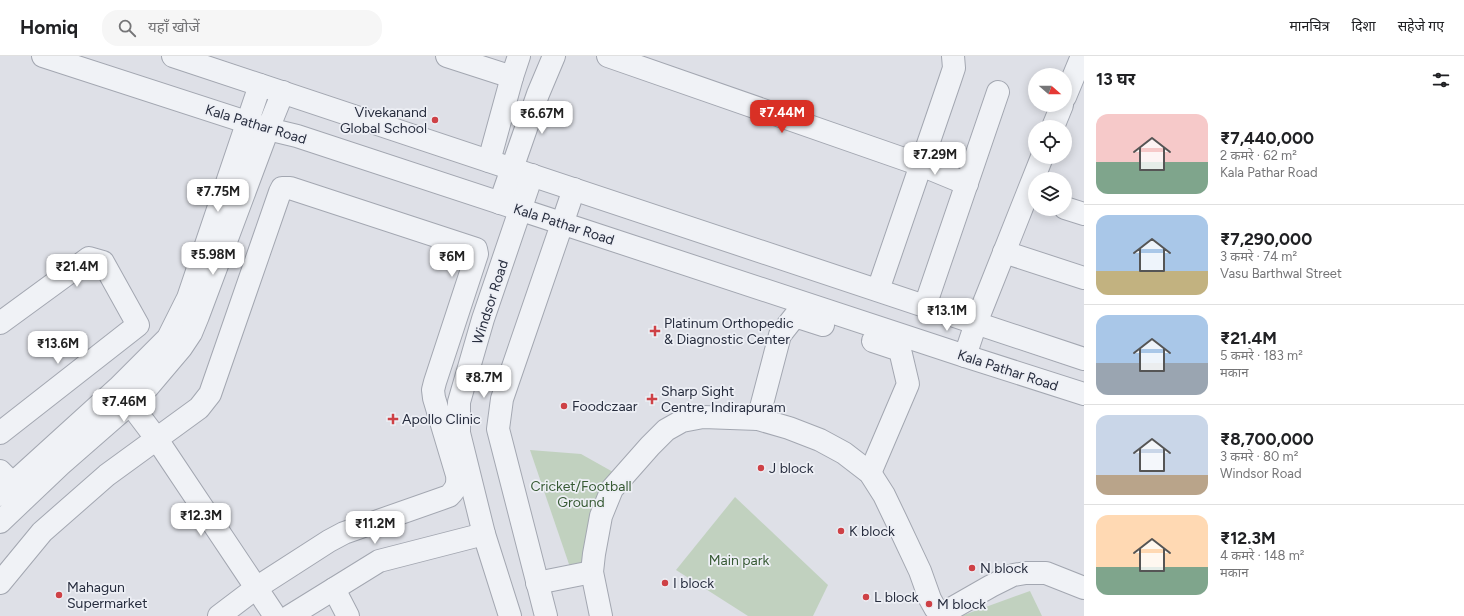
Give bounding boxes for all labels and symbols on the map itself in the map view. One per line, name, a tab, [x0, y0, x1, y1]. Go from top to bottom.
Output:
north arrow	[1028, 68, 1072, 112]
pin: ₹7.44M	[749, 100, 815, 134]
street label: Kala Pathar Road	[203, 101, 309, 148]
pin: ₹6.67M	[509, 101, 575, 135]
place label: Vivekanand Global School	[340, 104, 427, 137]
marker: Vivekanand Global School	[430, 115, 440, 125]
pin: ₹7.29M	[902, 142, 968, 176]
pin: ₹7.75M	[185, 179, 251, 213]
street label: Kala Pathar Road	[511, 200, 616, 249]
pin: ₹5.98M	[180, 242, 246, 276]
pin: ₹6M	[433, 244, 471, 278]
pin: ₹21.4M	[44, 254, 110, 288]
street label: Windsor Road	[469, 258, 512, 347]
pin: ₹13.1M	[914, 298, 980, 332]
place label: Platinum Orthopedic & Diagnostic Center	[664, 315, 794, 348]
marker: Platinum Orthopedic & Diagnostic Center	[649, 325, 661, 337]
pin: ₹13.6M	[25, 331, 91, 365]
street label: Kala Pathar Road	[955, 346, 1060, 395]
pin: ₹8.7M	[456, 365, 512, 399]
place label: Sharp Sight Centre, Indirapuram	[661, 383, 786, 416]
pin: ₹7.46M	[91, 389, 157, 423]
marker: Sharp Sight Centre, Indirapuram	[646, 393, 658, 405]
place label: Foodczaar	[572, 398, 638, 415]
marker: Foodczaar	[559, 401, 569, 411]
place label: Apollo Clinic	[402, 411, 481, 428]
marker: Apollo Clinic	[387, 413, 399, 425]
place label: J block	[769, 460, 814, 477]
marker: J block	[756, 463, 766, 473]
park label: Cricket/Football Ground	[530, 478, 632, 511]
pin: ₹12.3M	[168, 503, 234, 537]
pin: ₹11.2M	[342, 511, 408, 545]
place label: K block	[849, 523, 895, 540]
marker: K block	[836, 526, 846, 536]
park label: Main park	[709, 552, 769, 569]
place label: N block	[980, 560, 1028, 577]
marker: N block	[967, 563, 977, 573]
place label: I block	[673, 575, 714, 592]
marker: I block	[660, 578, 670, 588]
place label: Mahagun Supermarket	[67, 579, 147, 612]
place label: L block	[874, 589, 919, 606]
marker: Mahagun Supermarket	[54, 590, 64, 600]
marker: L block	[861, 592, 871, 602]
place label: M block	[937, 596, 986, 613]
marker: M block	[924, 599, 934, 609]

